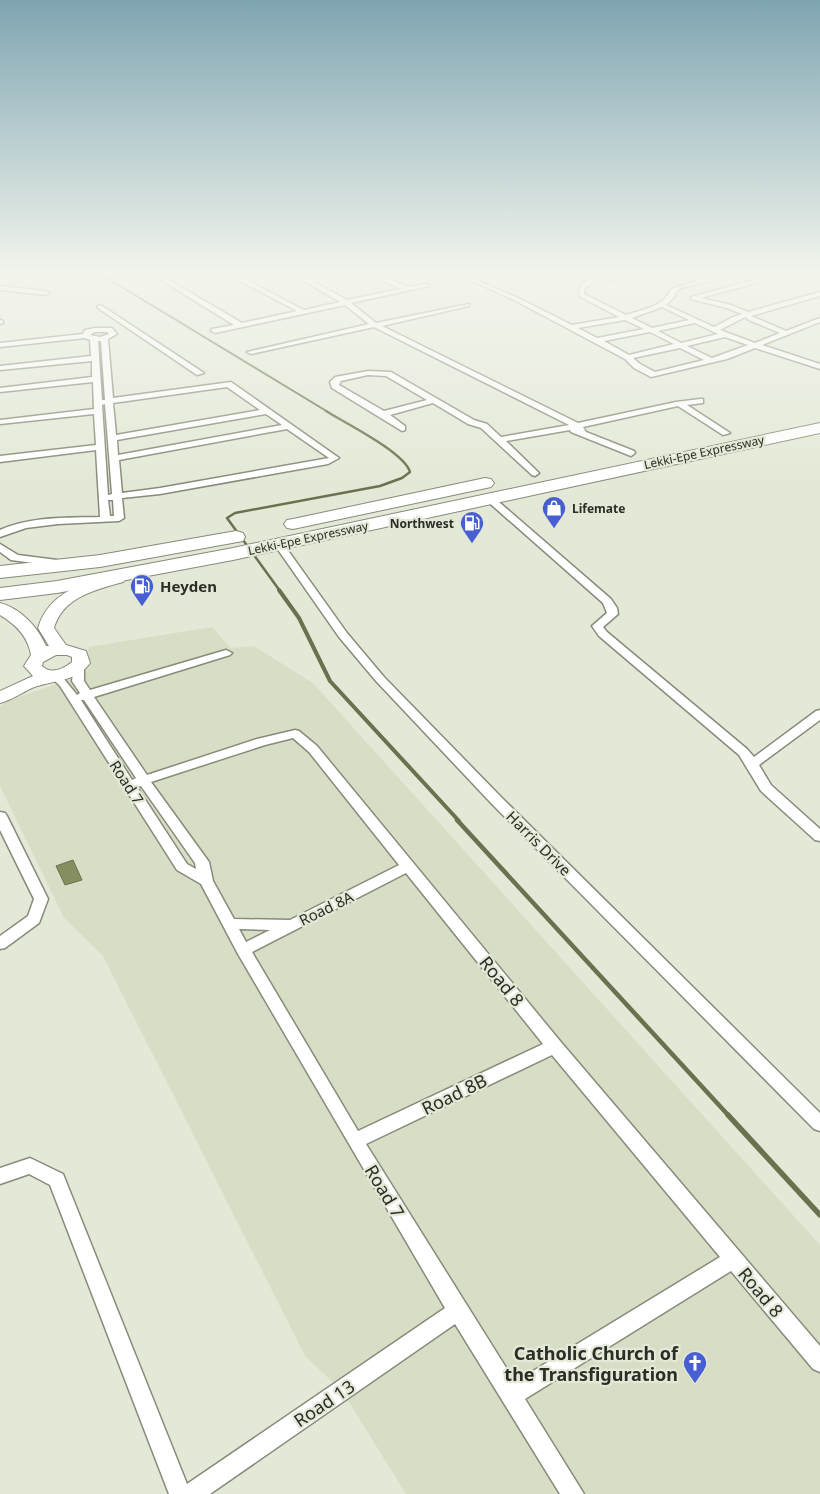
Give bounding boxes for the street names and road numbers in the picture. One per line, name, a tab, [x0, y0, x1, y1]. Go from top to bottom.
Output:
street label: Lekki-Epe Expressway	[642, 431, 767, 473]
street label: Lekki-Epe Expressway	[246, 517, 371, 559]
street label: Road 7	[105, 756, 149, 808]
street label: Harris Drive	[502, 806, 576, 880]
street label: Road 8A	[295, 886, 357, 930]
street label: Road 8	[474, 951, 530, 1011]
street label: Road 8B	[417, 1068, 491, 1120]
street label: Road 7	[360, 1160, 410, 1222]
street label: Road 8	[733, 1262, 789, 1322]
street label: Road 13	[289, 1374, 359, 1432]

